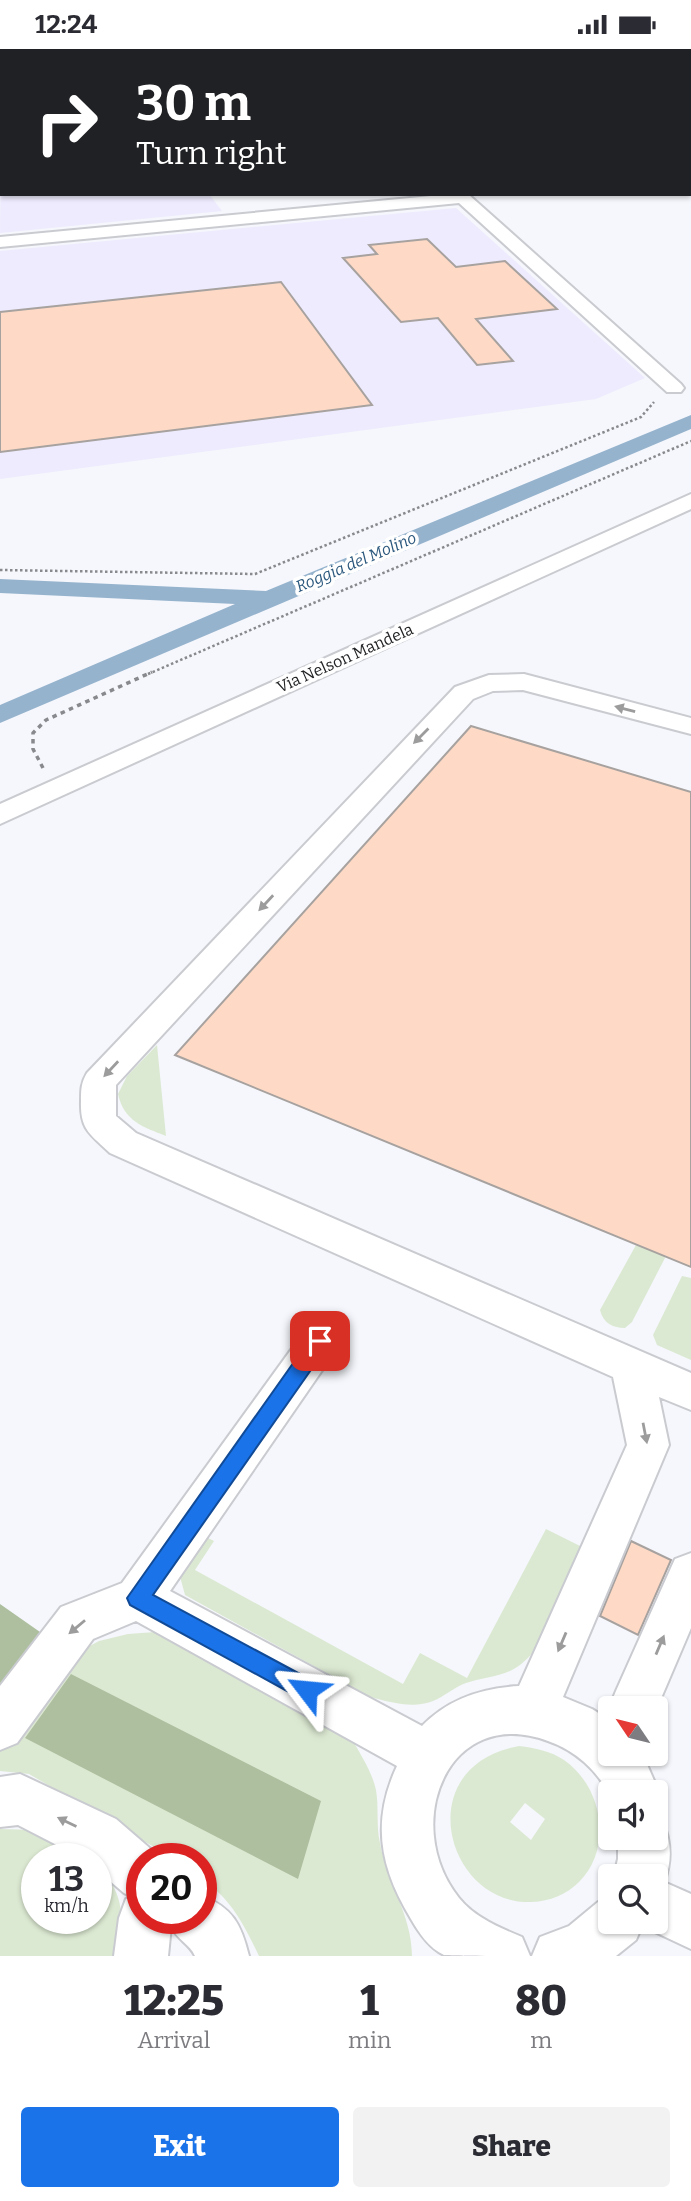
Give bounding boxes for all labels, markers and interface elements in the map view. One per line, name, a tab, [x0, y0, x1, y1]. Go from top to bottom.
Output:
text: 12:24	[35, 9, 97, 40]
text: 30 m	[136, 74, 251, 133]
icon: right	[21, 77, 112, 168]
text: Turn right	[136, 134, 287, 172]
water label: Roggia del Molino	[293, 528, 419, 596]
street label: Via Nelson Mandela	[274, 619, 416, 697]
one-way arrow	[614, 703, 636, 714]
one-way arrow	[413, 728, 430, 744]
one-way arrow	[258, 894, 274, 911]
one-way arrow	[103, 1060, 119, 1078]
pin	[290, 1311, 350, 1371]
icon: arrive	[301, 1322, 339, 1360]
one-way arrow	[640, 1422, 651, 1444]
one-way arrow	[68, 1619, 86, 1635]
one-way arrow	[556, 1632, 567, 1653]
one-way arrow	[655, 1635, 666, 1656]
position arrow	[270, 1653, 344, 1727]
north arrow	[598, 1696, 668, 1766]
map controls	[598, 1696, 668, 1934]
button: sound	[598, 1780, 668, 1850]
one-way arrow	[57, 1816, 77, 1828]
speed limit sign: 20	[126, 1843, 217, 1934]
text: 13	[49, 1858, 84, 1900]
button: search	[598, 1864, 668, 1934]
text: km/h	[44, 1895, 89, 1917]
text: 12:25	[124, 1976, 224, 2026]
text: 1	[360, 1976, 379, 2026]
text: 80	[515, 1976, 567, 2026]
text: Arrival	[138, 2026, 210, 2054]
text: min	[348, 2026, 391, 2054]
text: m	[530, 2026, 552, 2054]
button: Exit	[21, 2107, 339, 2187]
button: Share	[353, 2107, 670, 2187]

